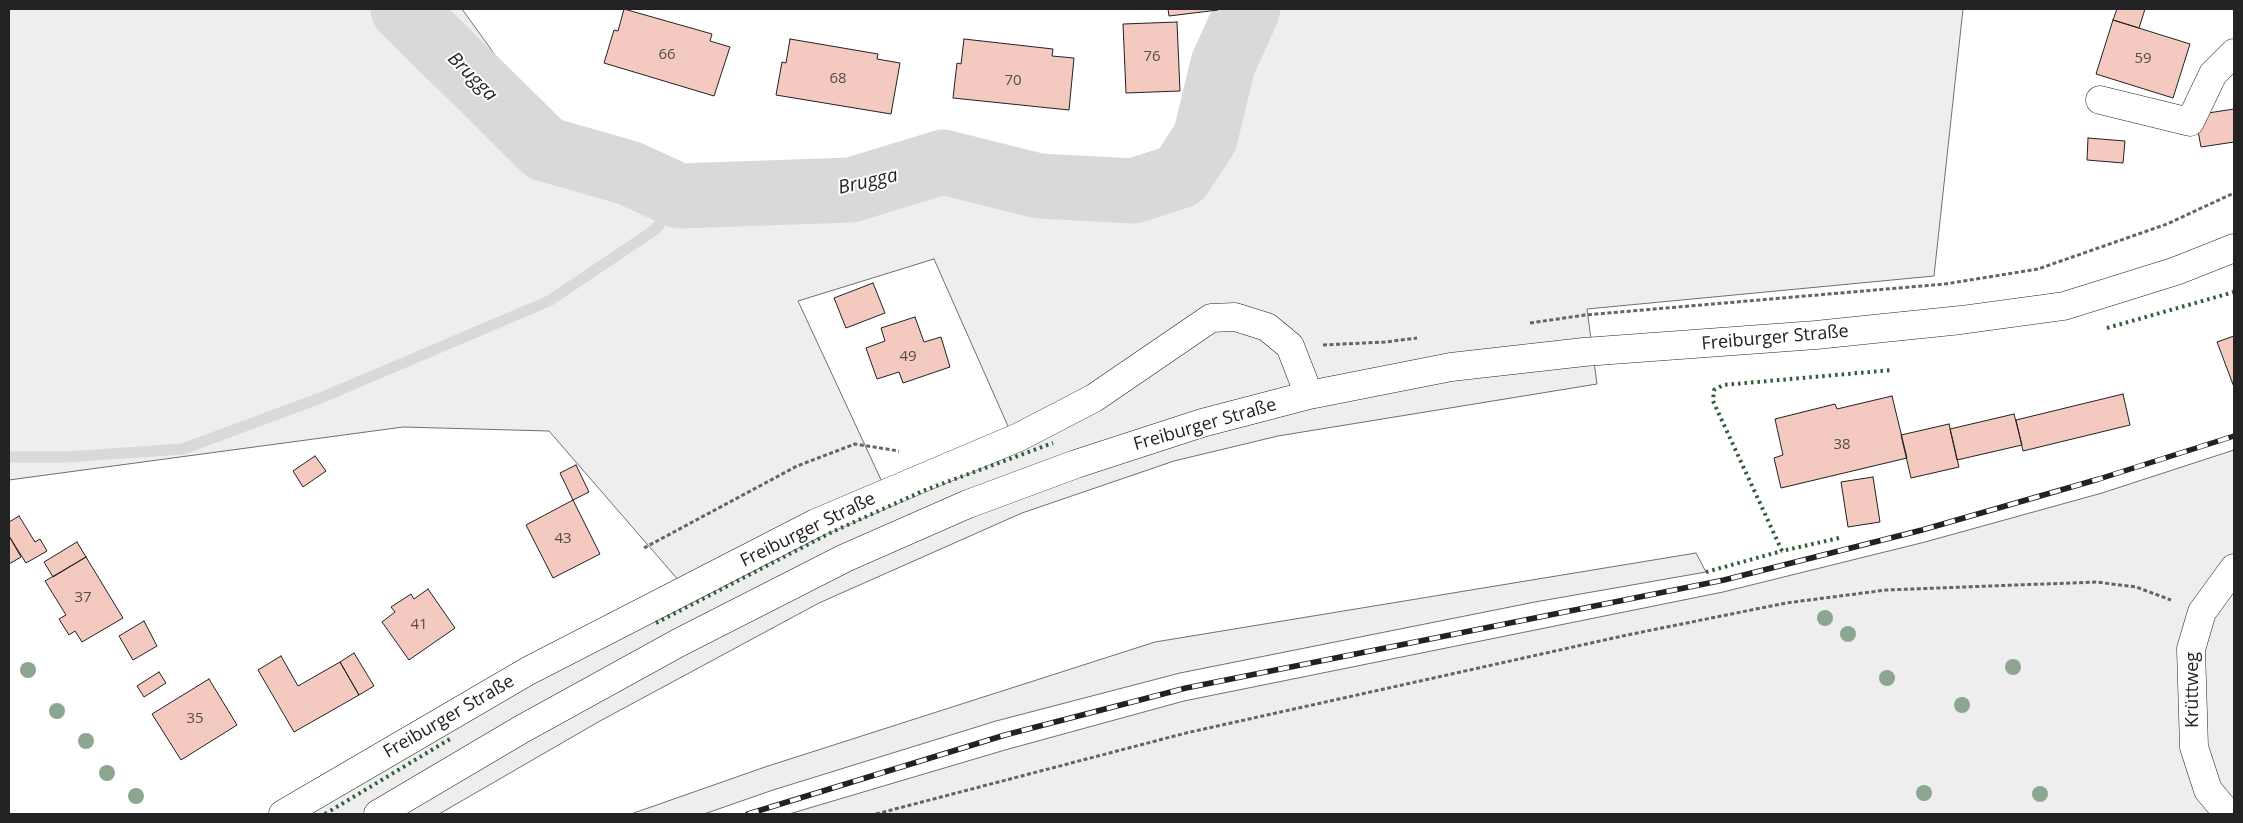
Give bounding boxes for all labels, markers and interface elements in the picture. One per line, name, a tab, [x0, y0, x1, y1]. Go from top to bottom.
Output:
house number: 66	[658, 46, 676, 64]
water label: Brugga	[443, 48, 501, 106]
house number: 76	[1143, 48, 1161, 66]
house number: 59	[2134, 50, 2152, 68]
house number: 68	[829, 70, 847, 88]
house number: 70	[1004, 72, 1022, 90]
water label: Brugga	[836, 164, 900, 200]
street label: Freiburger Straße	[1701, 321, 1849, 355]
house number: 49	[899, 348, 917, 366]
street label: Freiburger Straße	[1131, 394, 1279, 456]
house number: 38	[1833, 436, 1851, 454]
street label: Freiburger Straße	[737, 488, 879, 572]
house number: 43	[554, 530, 572, 548]
house number: 37	[74, 589, 92, 607]
house number: 41	[410, 616, 428, 634]
street label: Krüttweg	[2182, 652, 2204, 728]
street label: Freiburger Straße	[380, 671, 518, 763]
house number: 35	[186, 710, 204, 728]

